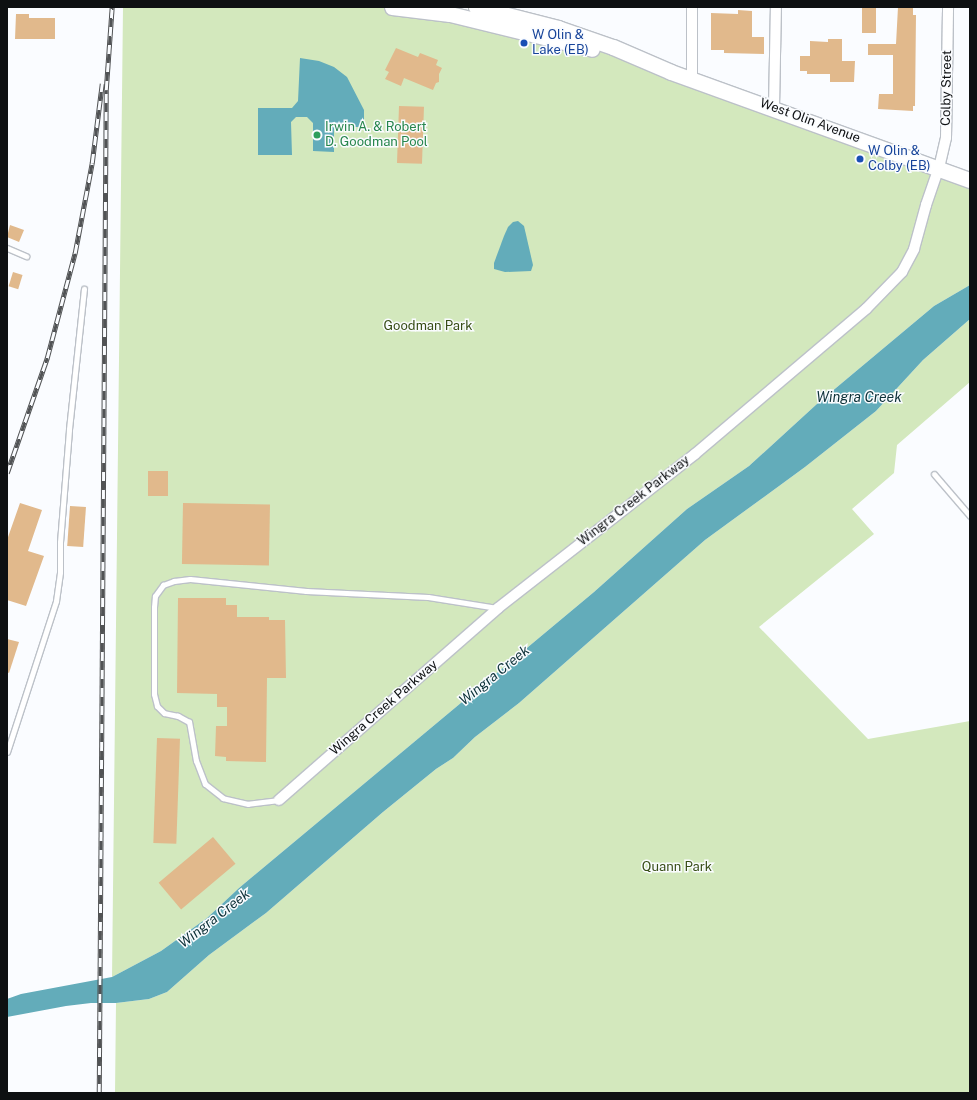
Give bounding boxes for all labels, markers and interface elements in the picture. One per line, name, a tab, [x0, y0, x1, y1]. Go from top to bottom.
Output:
place label: W Olin & Lake (EB)	[532, 28, 589, 59]
marker: W Olin & Lake (EB)	[519, 38, 529, 48]
street label: Colby Street	[939, 50, 955, 126]
street label: West Olin Avenue	[758, 96, 862, 146]
place label: Irwin A. & Robert D. Goodman Pool	[325, 120, 428, 151]
marker: Irwin A. & Robert D. Goodman Pool	[312, 130, 322, 140]
place label: W Olin & Colby (EB)	[868, 144, 931, 175]
marker: W Olin & Colby (EB)	[855, 154, 865, 164]
park label: Goodman Park	[384, 318, 472, 334]
water label: Wingra Creek	[816, 389, 902, 405]
street label: Wingra Creek Parkway	[575, 453, 693, 549]
water label: Wingra Creek	[455, 642, 533, 708]
street label: Wingra Creek Parkway	[327, 657, 441, 759]
park label: Quann Park	[642, 859, 712, 875]
water label: Wingra Creek	[175, 885, 253, 951]

